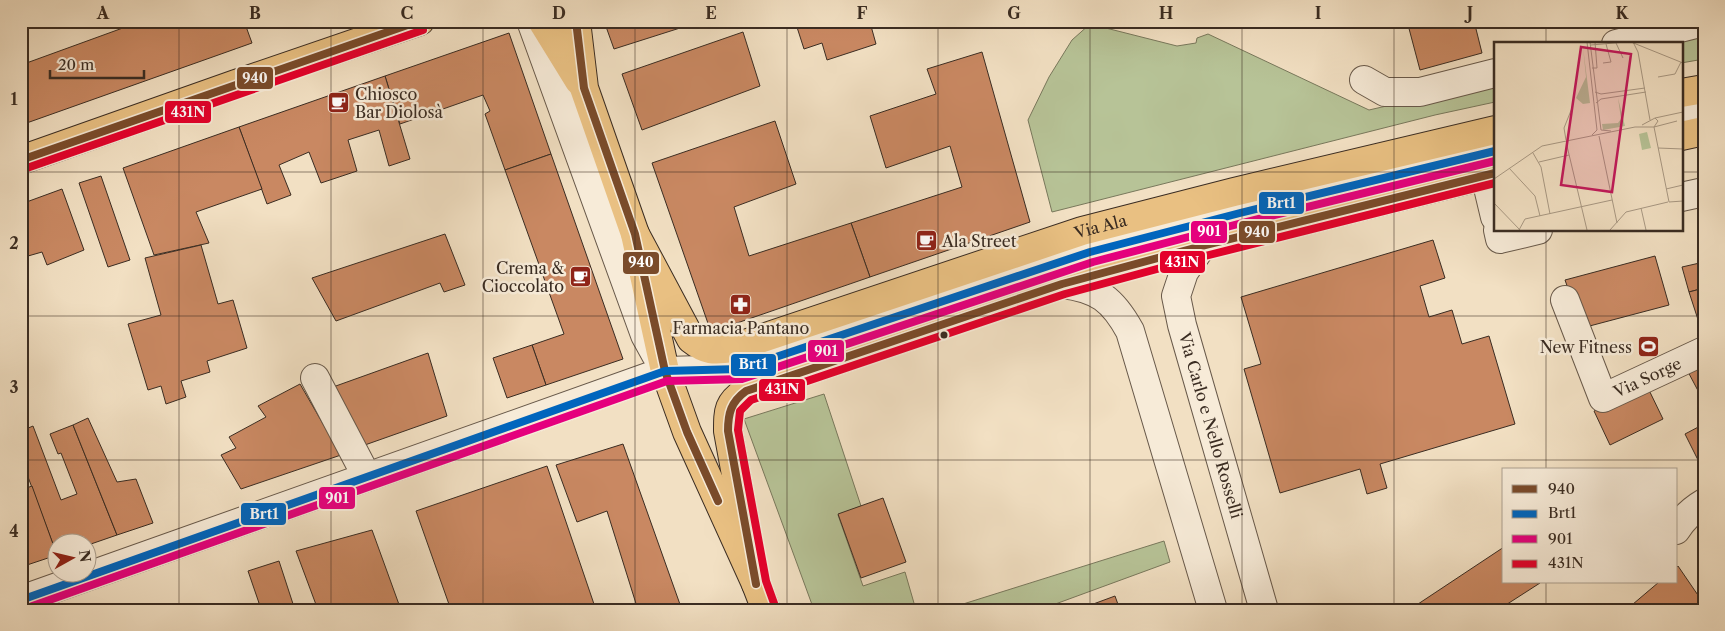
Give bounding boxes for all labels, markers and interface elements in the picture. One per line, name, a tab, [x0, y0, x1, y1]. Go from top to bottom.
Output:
text: A	[96, 3, 110, 23]
text: B	[249, 3, 261, 23]
text: C	[401, 3, 413, 23]
text: D	[552, 3, 566, 23]
text: E	[705, 3, 717, 23]
text: F	[857, 3, 868, 23]
text: G	[1007, 3, 1021, 23]
text: H	[1159, 3, 1173, 23]
text: I	[1315, 3, 1322, 23]
text: J	[1464, 3, 1473, 23]
text: K	[1616, 3, 1630, 23]
inset map	[1494, 42, 1682, 231]
scale bar	[50, 48, 144, 80]
text: 20 m	[58, 55, 94, 74]
line badge: 940	[236, 66, 274, 90]
text: 940	[242, 69, 268, 87]
place label: Chiosco Bar Diolosà	[355, 84, 443, 122]
text: 1	[10, 89, 18, 109]
cafe icon: Chiosco Bar Diolosà	[327, 91, 351, 115]
line badge: 431N	[164, 100, 212, 124]
text: 431N	[171, 103, 205, 121]
line badge: Brt1	[1258, 191, 1305, 215]
text: Brt1	[1266, 194, 1296, 212]
street label: Via Ala	[1071, 210, 1129, 243]
line badge: 901	[1190, 220, 1228, 244]
line badge: 940	[1238, 220, 1276, 244]
text: 901	[1197, 222, 1221, 240]
text: 940	[1244, 223, 1270, 241]
cafe icon: Ala Street	[914, 229, 938, 253]
place label: Ala Street	[941, 231, 1017, 251]
text: 2	[9, 233, 19, 253]
line badge: 431N	[1159, 250, 1206, 274]
line badge: 940	[622, 251, 660, 275]
text: 940	[628, 253, 654, 271]
text: 431N	[1165, 253, 1199, 271]
place label: Crema & Cioccolato	[482, 258, 564, 296]
cafe icon: Crema & Cioccolato	[568, 265, 592, 289]
pharmacy icon: Farmacia Pantano	[729, 292, 753, 316]
place label: Farmacia Pantano	[673, 318, 810, 338]
street label: Via Carlo e Nello Rosselli	[1174, 329, 1247, 521]
unlabelled marker	[939, 330, 949, 340]
sports icon: New Fitness	[1636, 335, 1660, 359]
place label: New Fitness	[1540, 337, 1632, 357]
line badge: 901	[807, 339, 845, 363]
text: 901	[814, 342, 838, 360]
line badge: Brt1	[730, 353, 777, 377]
street label: Via Sorge	[1609, 353, 1684, 402]
text: Brt1	[738, 355, 768, 373]
text: 3	[9, 377, 19, 397]
line badge: 431N	[758, 378, 806, 402]
text: 431N	[765, 380, 799, 398]
legend	[1502, 468, 1678, 584]
text: 940	[1548, 479, 1575, 498]
line badge: 901	[318, 486, 356, 510]
text: 901	[325, 489, 349, 507]
line badge: Brt1	[240, 502, 287, 526]
text: Brt1	[1548, 503, 1577, 522]
text: Brt1	[249, 505, 279, 523]
text: 4	[9, 521, 19, 541]
text: 901	[1548, 529, 1573, 548]
north arrow	[48, 534, 98, 584]
text: N	[75, 549, 95, 563]
text: 431N	[1548, 553, 1584, 572]

